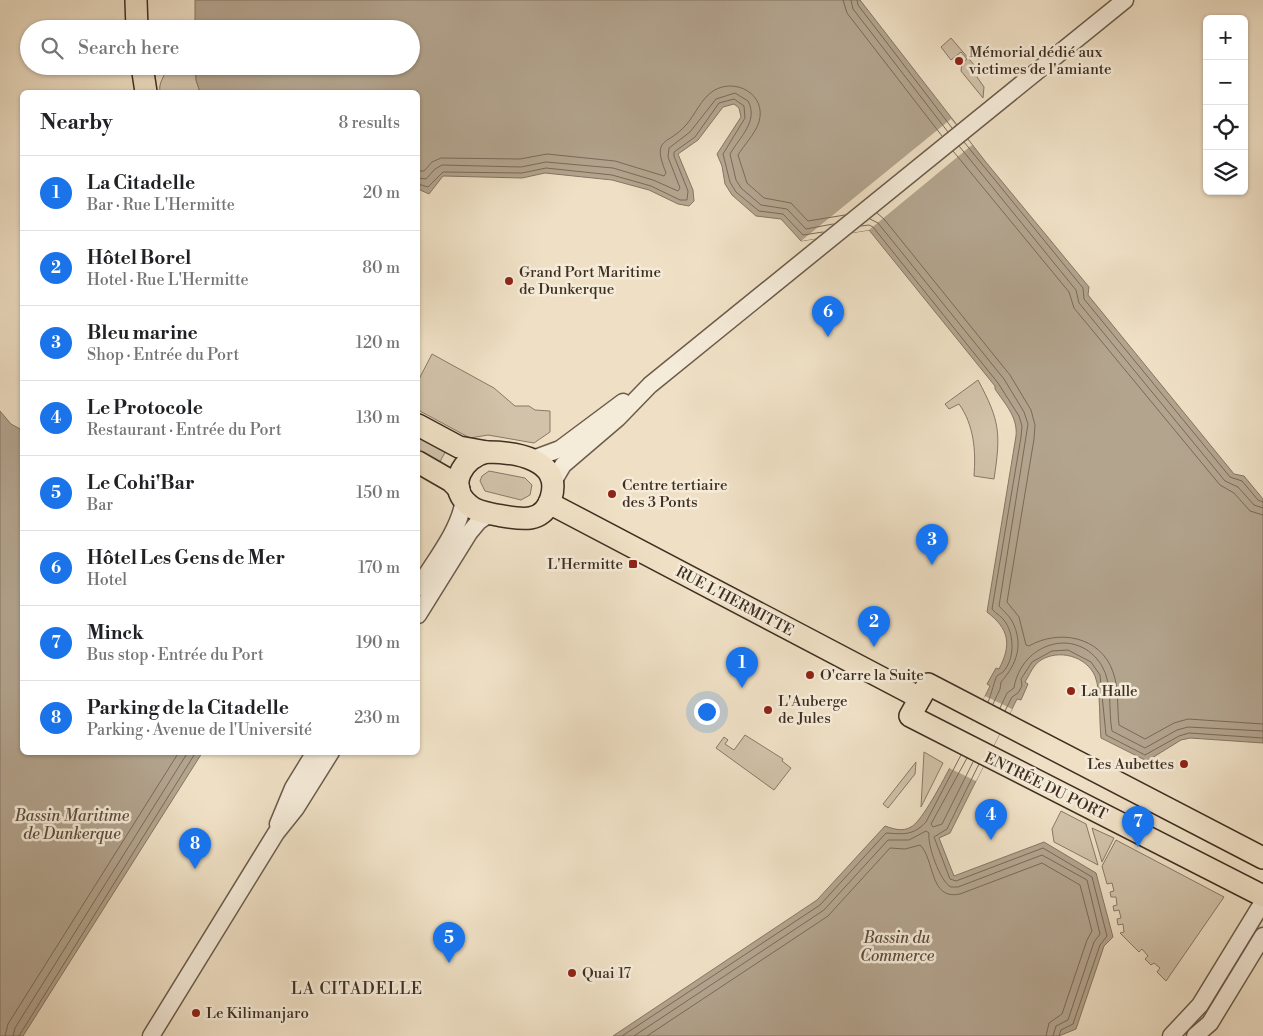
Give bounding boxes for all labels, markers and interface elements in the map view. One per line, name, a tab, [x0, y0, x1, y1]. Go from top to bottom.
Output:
map controls	[1203, 15, 1248, 195]
button: +	[1203, 15, 1248, 60]
search box	[20, 20, 420, 75]
icon: search	[38, 34, 66, 62]
text: Search here	[78, 36, 179, 60]
place label: Mémorial dédié aux victimes de l'amiante	[968, 43, 1112, 79]
marker: Mémorial dédié aux victimes de l'amiante	[953, 55, 965, 67]
button: −	[1203, 60, 1248, 105]
button: locate	[1203, 105, 1248, 150]
text: Nearby	[40, 110, 113, 136]
text: 8 results	[338, 113, 400, 133]
button: layers	[1203, 150, 1248, 195]
text: La Citadelle	[87, 171, 195, 195]
text: 1	[52, 183, 60, 203]
text: 20 m	[363, 183, 400, 203]
text: Bar · Rue L'Hermitte	[87, 195, 235, 215]
text: Hôtel Borel	[87, 246, 191, 270]
text: 2	[51, 258, 61, 278]
text: 80 m	[362, 258, 400, 278]
place label: Grand Port Maritime de Dunkerque	[519, 263, 661, 299]
text: Hotel · Rue L'Hermitte	[87, 270, 249, 290]
marker: Grand Port Maritime de Dunkerque	[503, 275, 515, 287]
pin: 6	[812, 296, 844, 337]
text: Bleu marine	[87, 321, 198, 345]
text: 3	[51, 333, 61, 353]
text: 120 m	[356, 333, 400, 353]
text: Shop · Entrée du Port	[87, 345, 239, 365]
text: Le Protocole	[87, 396, 203, 420]
text: 4	[51, 408, 61, 428]
text: 130 m	[356, 408, 400, 428]
text: Restaurant · Entrée du Port	[87, 420, 282, 440]
text: Le Cohi'Bar	[87, 471, 195, 495]
place label: Centre tertiaire des 3 Ponts	[622, 476, 728, 512]
text: 5	[51, 483, 61, 503]
text: 150 m	[356, 483, 400, 503]
marker: Centre tertiaire des 3 Ponts	[606, 488, 618, 500]
text: Bar	[87, 495, 113, 515]
pin: 3	[916, 524, 948, 565]
text: Hôtel Les Gens de Mer	[87, 546, 285, 570]
place label: L'Hermitte	[547, 555, 623, 574]
text: 6	[51, 558, 61, 578]
text: 170 m	[358, 558, 400, 578]
marker: L'Hermitte	[627, 558, 639, 570]
street label: RUE L'HERMITTE	[672, 562, 797, 641]
text: Hotel	[87, 570, 127, 590]
pin: 2	[858, 606, 890, 647]
text: Minck	[87, 621, 144, 645]
text: 7	[51, 633, 61, 653]
text: 190 m	[356, 633, 400, 653]
text: Bus stop · Entrée du Port	[87, 645, 264, 665]
pin: 1	[726, 647, 758, 688]
place label: O'carre la Suite	[820, 666, 924, 685]
marker: O'carre la Suite	[804, 669, 816, 681]
place label: La Halle	[1081, 682, 1138, 701]
marker: La Halle	[1065, 685, 1077, 697]
place label: L'Auberge de Jules	[778, 692, 848, 728]
text: Parking de la Citadelle	[87, 696, 289, 720]
your location	[694, 699, 720, 725]
marker: L'Auberge de Jules	[762, 704, 774, 716]
text: 8	[51, 708, 61, 728]
text: 230 m	[354, 708, 400, 728]
text: Parking · Avenue de l'Université	[87, 720, 312, 740]
street label: ENTRÉE DU PORT	[981, 748, 1111, 825]
place label: Les Aubettes	[1087, 755, 1174, 774]
marker: Les Aubettes	[1178, 758, 1190, 770]
pin: 4	[975, 799, 1007, 840]
water label: Bassin Maritime de Dunkerque	[14, 806, 130, 844]
pin: 7	[1122, 806, 1154, 847]
pin: 8	[179, 828, 211, 869]
pin: 5	[433, 922, 465, 963]
water label: Bassin du Commerce	[860, 928, 935, 966]
place label: Quai 17	[582, 964, 632, 983]
marker: Quai 17	[566, 967, 578, 979]
district label: LA CITADELLE	[291, 979, 423, 999]
place label: Le Kilimanjaro	[206, 1004, 309, 1023]
marker: Le Kilimanjaro	[190, 1007, 202, 1019]

